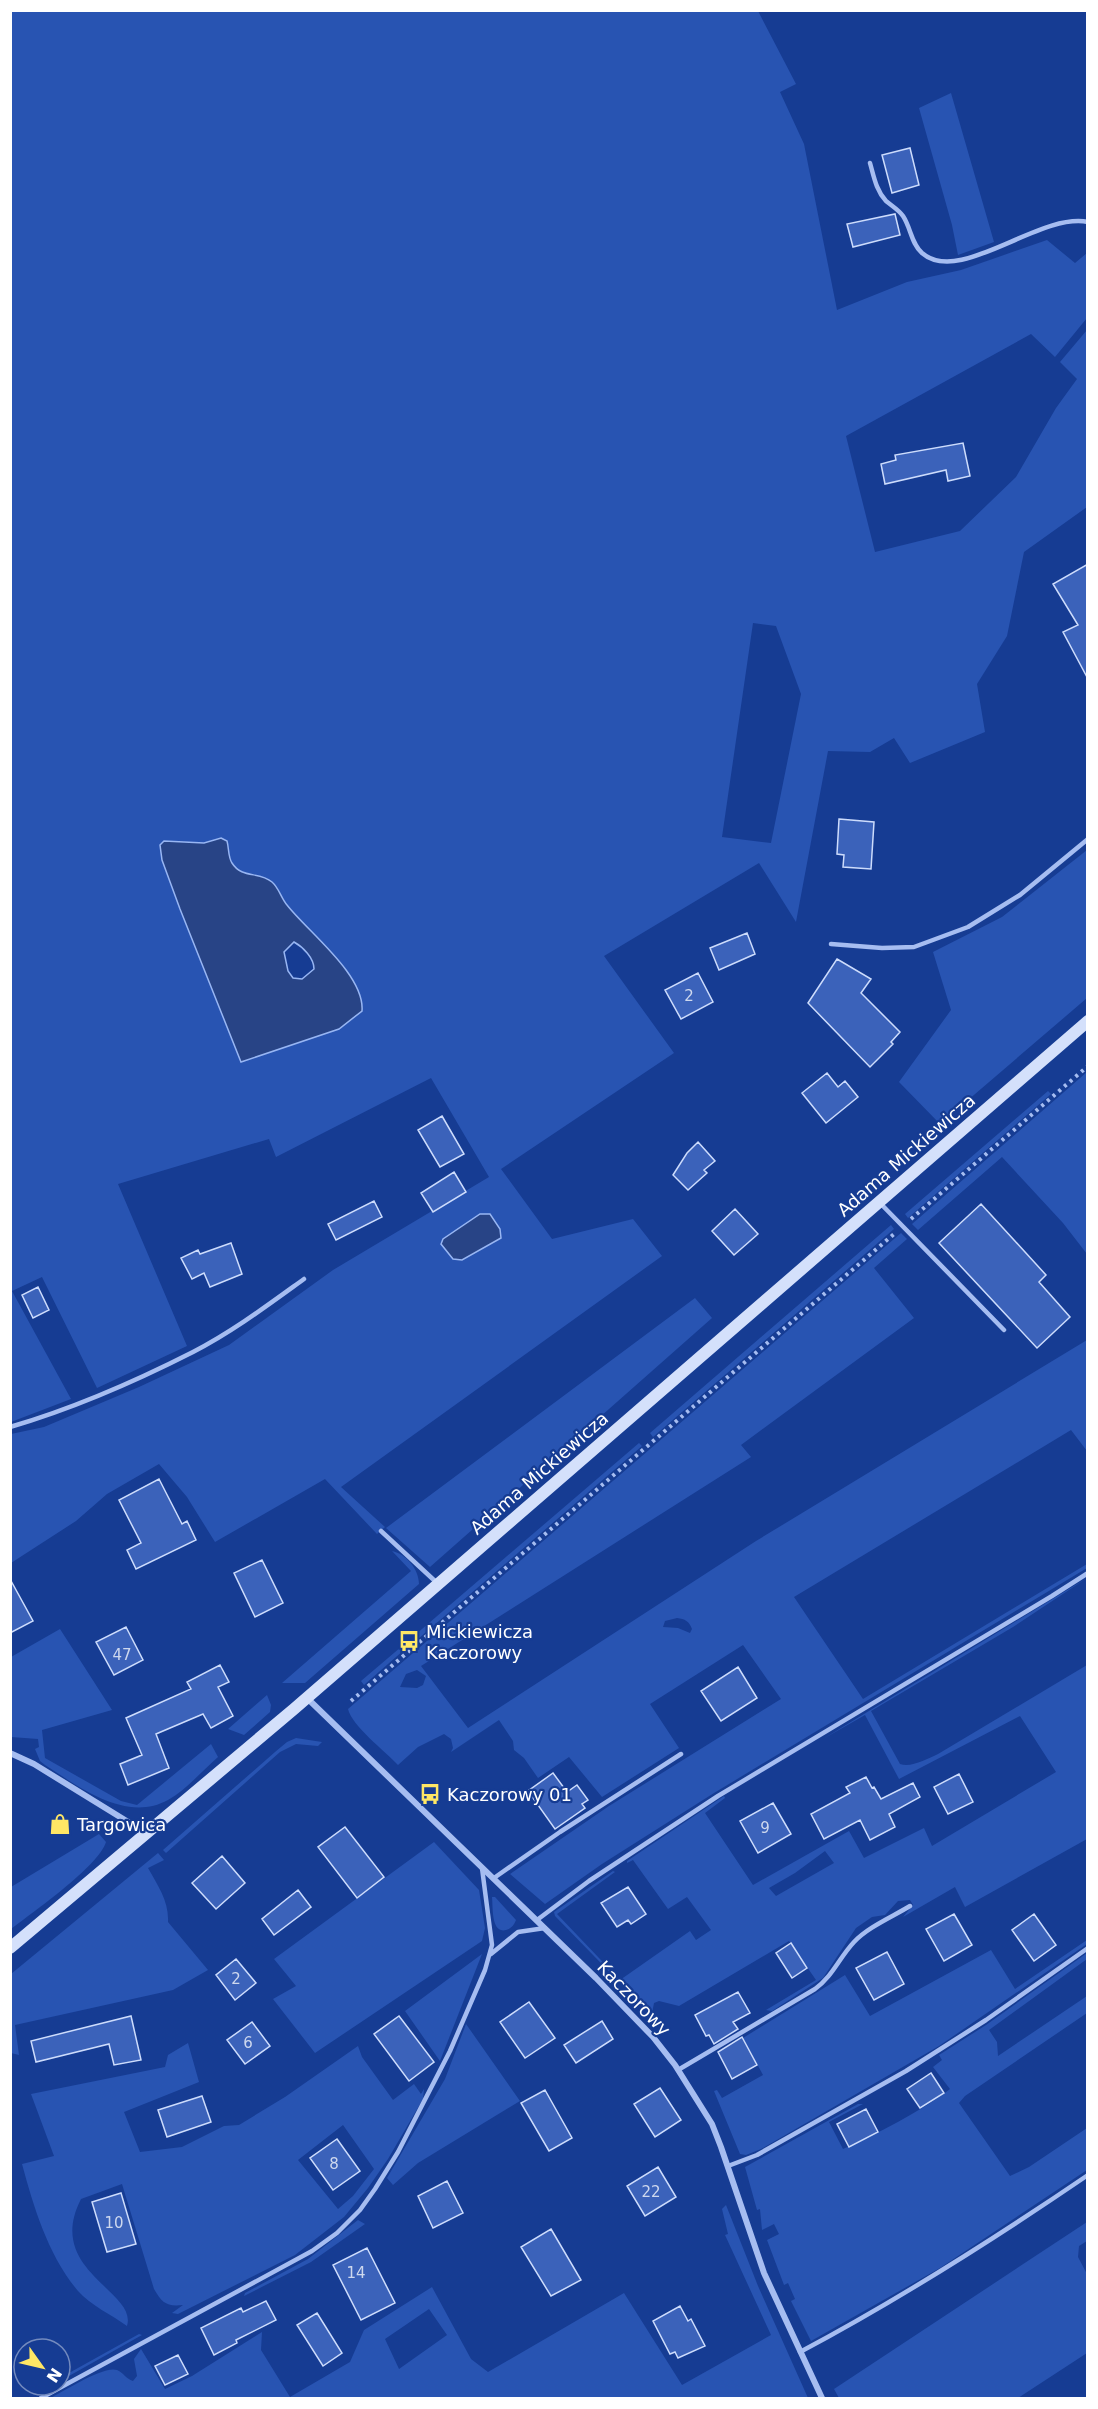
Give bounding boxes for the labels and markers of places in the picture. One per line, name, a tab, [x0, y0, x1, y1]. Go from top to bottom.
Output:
place label: Mickiewicza Kaczorowy	[426, 1621, 533, 1663]
bus stop icon: Mickiewicza Kaczorowy	[397, 1629, 421, 1653]
bus stop icon: Kaczorowy 01	[418, 1782, 442, 1806]
place label: Kaczorowy 01	[447, 1784, 572, 1805]
shop icon: Targowica	[48, 1812, 72, 1836]
place label: Targowica	[76, 1814, 166, 1835]

